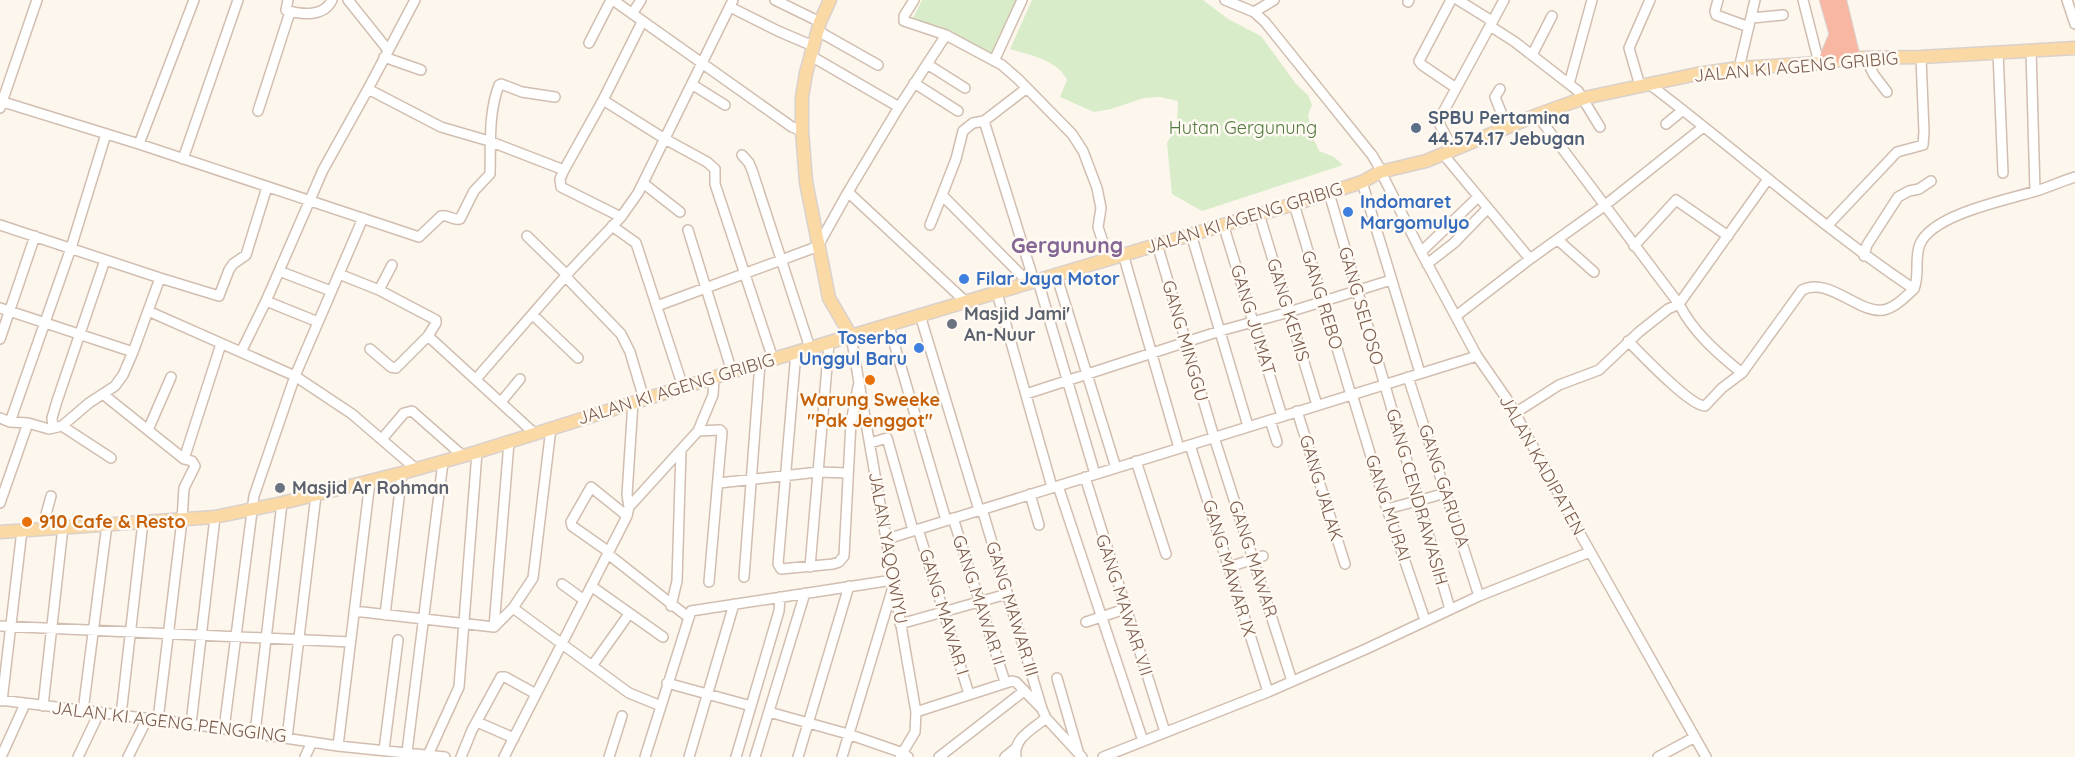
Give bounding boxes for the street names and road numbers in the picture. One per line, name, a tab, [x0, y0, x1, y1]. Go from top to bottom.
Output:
street label: JALAN KI AGENG GRIBIG	[1693, 46, 1899, 87]
street label: JALAN KI AGENG GRIBIG	[1142, 177, 1345, 259]
street label: GANG SELOSO	[1334, 244, 1389, 368]
street label: GANG REBO	[1296, 247, 1348, 352]
street label: GANG KEMIS	[1262, 256, 1315, 364]
street label: GANG JUMAT	[1226, 262, 1281, 378]
street label: GANG MINGGU	[1157, 278, 1214, 404]
street label: JALAN KI AGENG GRIBIG	[574, 348, 777, 430]
street label: JALAN KADIPATEN	[1494, 390, 1591, 539]
street label: GANG CENDRAWASIH	[1381, 406, 1454, 588]
street label: GANG GARUDA	[1414, 421, 1475, 551]
street label: GANG JALAK	[1294, 432, 1349, 544]
street label: GANG MURAI	[1360, 452, 1417, 564]
street label: JALAN YAQOWIYU	[864, 470, 913, 626]
street label: GANG MAWAR IX	[1198, 497, 1261, 639]
street label: GANG MAWAR	[1224, 498, 1283, 620]
street label: GANG MAWAR VII	[1091, 531, 1158, 678]
street label: GANG MAWAR II	[948, 532, 1011, 668]
street label: GANG MAWAR III	[981, 539, 1044, 679]
street label: GANG MAWAR I	[914, 546, 975, 678]
street label: JALAN KI AGENG PENGGING	[50, 696, 288, 747]

